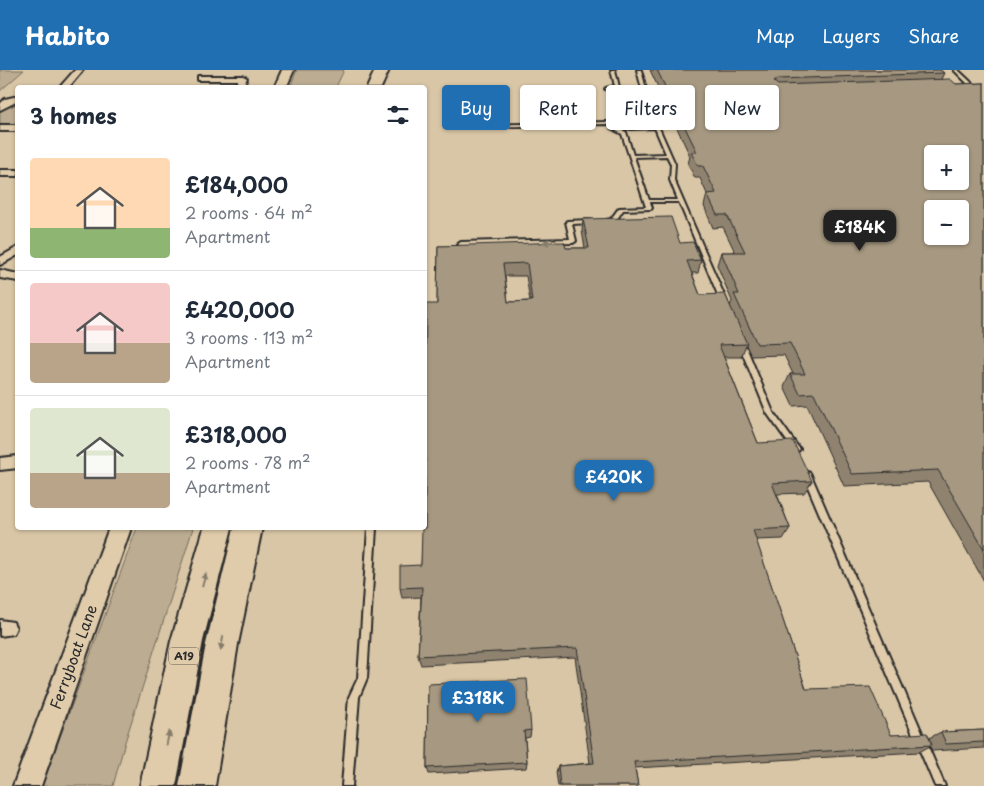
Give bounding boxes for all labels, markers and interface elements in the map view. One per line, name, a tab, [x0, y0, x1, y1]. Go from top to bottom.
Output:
text: Habito	[25, 17, 110, 53]
text: Map	[756, 22, 795, 49]
text: Layers	[823, 22, 880, 49]
text: Share	[908, 22, 959, 49]
chip: Buy	[442, 85, 510, 130]
chip: Rent	[520, 85, 596, 130]
chip: Filters	[606, 85, 695, 130]
chip: New	[705, 85, 779, 130]
text: 3 homes	[30, 99, 117, 131]
icon: filters	[384, 101, 412, 129]
map controls	[924, 145, 969, 245]
button: +	[924, 145, 969, 190]
text: £184,000	[185, 168, 288, 200]
icon: home	[70, 178, 130, 238]
text: 2 rooms · 64 m²	[185, 200, 313, 224]
button: −	[924, 200, 969, 245]
pin: £184K	[825, 210, 895, 252]
text: £184K	[834, 214, 886, 238]
text: Apartment	[185, 224, 270, 248]
one-way arrow	[542, 238, 558, 246]
text: £420,000	[185, 293, 294, 325]
icon: home	[70, 303, 130, 363]
text: 3 rooms · 113 m²	[185, 325, 313, 349]
text: Apartment	[185, 349, 270, 373]
text: £318,000	[185, 418, 287, 450]
icon: home	[70, 428, 130, 488]
text: 2 rooms · 78 m²	[185, 450, 311, 474]
pin: £420K	[579, 460, 649, 502]
text: £420K	[586, 464, 642, 488]
text: Apartment	[185, 474, 270, 498]
one-way arrow	[200, 572, 208, 588]
street label: Ferryboat Lane	[43, 601, 102, 712]
one-way arrow	[218, 636, 226, 652]
road number: A19	[169, 648, 199, 664]
pin: £318K	[443, 680, 513, 723]
text: £318K	[452, 685, 504, 709]
one-way arrow	[164, 730, 172, 746]

